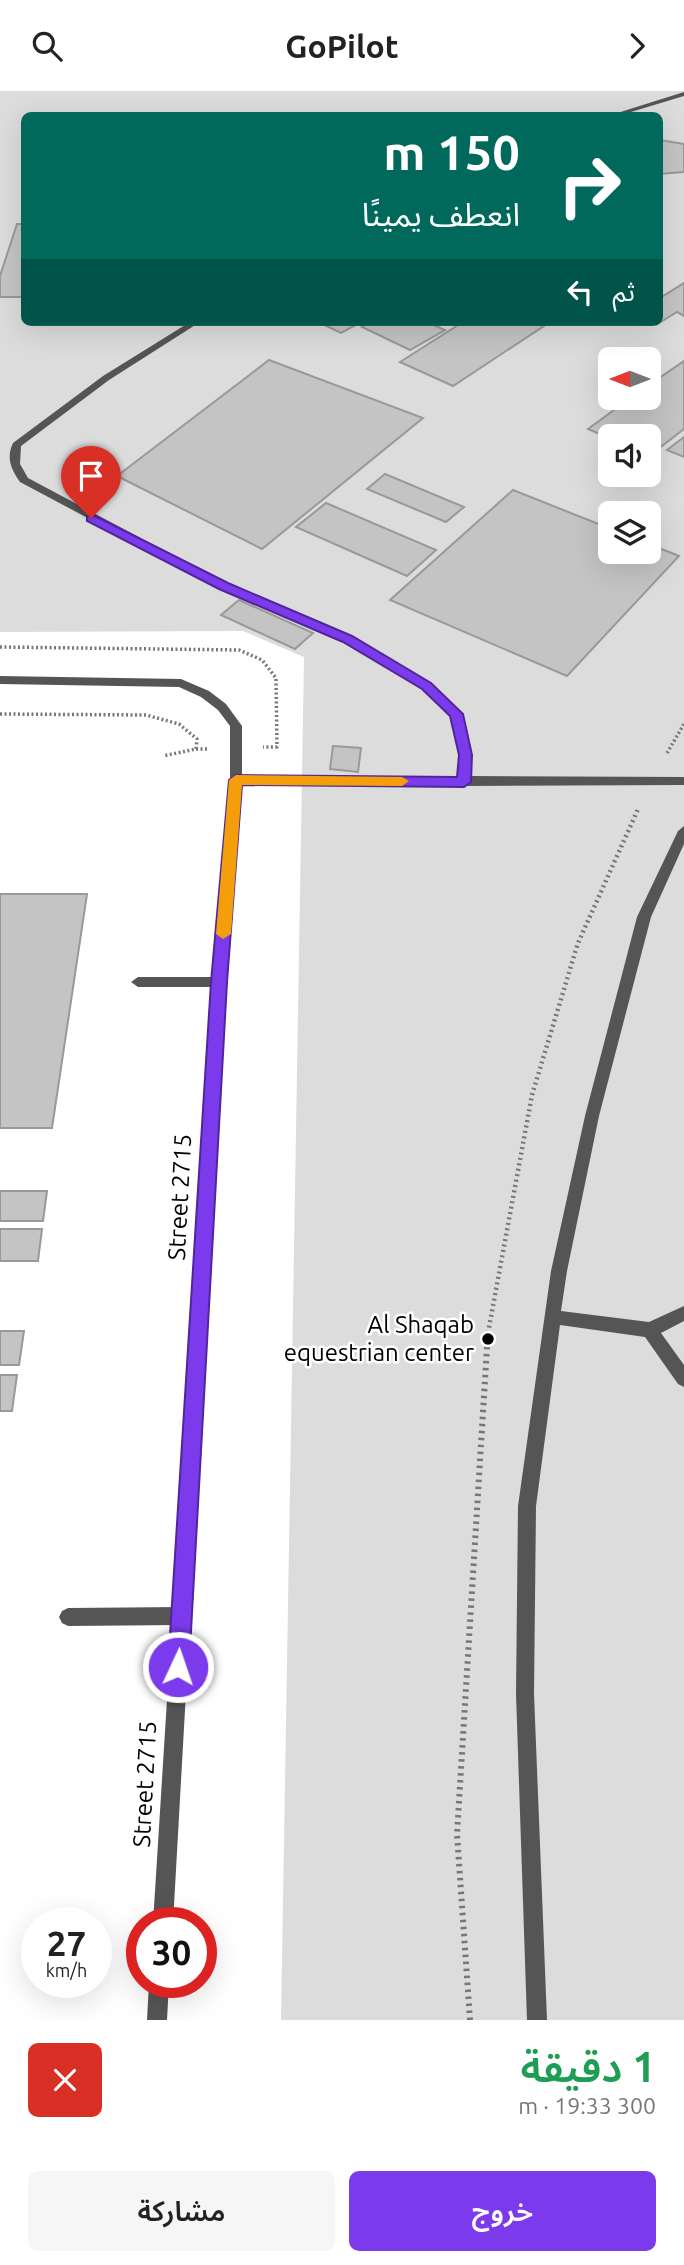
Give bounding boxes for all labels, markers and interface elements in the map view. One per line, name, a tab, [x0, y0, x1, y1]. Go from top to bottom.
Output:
icon: search	[28, 27, 66, 65]
icon: forward	[618, 27, 656, 65]
text: GoPilot	[285, 28, 399, 64]
text: 150 m	[383, 124, 520, 179]
icon: right	[544, 140, 635, 231]
text: انعطف يمينًا	[362, 196, 520, 232]
icon: left	[561, 273, 599, 311]
text: ثم	[613, 277, 635, 306]
north arrow	[598, 347, 662, 409]
map controls	[598, 347, 661, 564]
button: sound	[598, 424, 661, 487]
pin	[61, 446, 121, 518]
icon: arrive	[72, 457, 110, 495]
button: layers	[598, 501, 661, 564]
street label: Street 2715	[163, 1133, 196, 1261]
place label: Al Shaqab equestrian center	[284, 1311, 474, 1366]
marker: Al Shaqab equestrian center	[480, 1331, 496, 1347]
position arrow	[141, 1630, 215, 1704]
street label: Street 2715	[128, 1720, 161, 1848]
speed limit sign: 30	[126, 1907, 217, 1998]
text: 27	[47, 1923, 86, 1963]
text: km/h	[46, 1960, 87, 1980]
button: close	[28, 2043, 102, 2117]
text: 1 دقيقة	[520, 2043, 656, 2090]
text: 300 m · 19:33	[518, 2093, 656, 2118]
button: مشاركة	[28, 2171, 335, 2251]
button: خروج	[349, 2171, 656, 2251]

